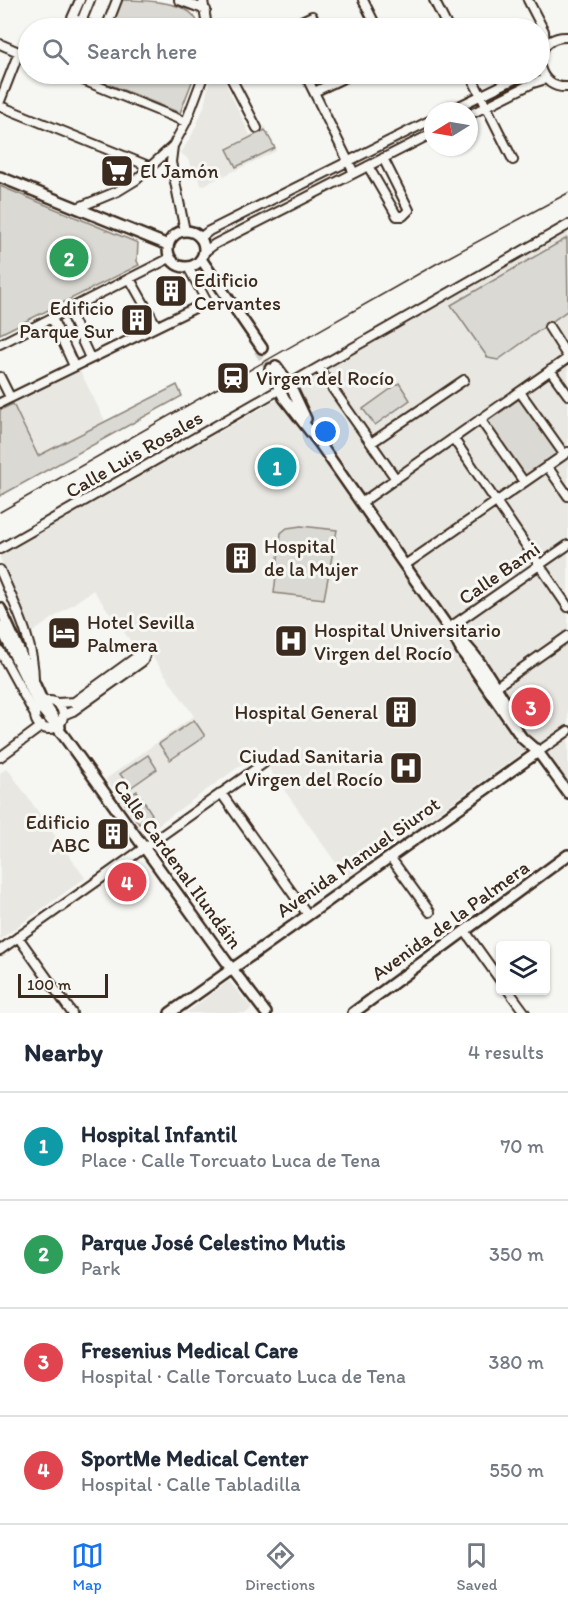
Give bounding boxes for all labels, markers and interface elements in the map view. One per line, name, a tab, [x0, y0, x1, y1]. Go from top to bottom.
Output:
search box	[18, 18, 550, 84]
icon: search	[39, 35, 72, 68]
text: Search here	[87, 38, 197, 65]
north arrow	[424, 102, 478, 156]
supermarket icon: El Jamón	[99, 153, 135, 189]
place label: El Jamón	[140, 159, 219, 183]
pin: 2	[50, 236, 88, 280]
place label: Edificio Cervantes	[194, 268, 281, 315]
building icon: Edificio Cervantes	[153, 273, 189, 309]
place label: Edificio Parque Sur	[19, 296, 114, 343]
building icon: Edificio Parque Sur	[119, 302, 155, 338]
station icon: Virgen del Rocío	[215, 360, 251, 396]
place label: Virgen del Rocío	[256, 366, 394, 390]
street label: Calle Luis Rosales	[61, 405, 207, 503]
your location	[311, 417, 340, 446]
pin: 1	[258, 444, 296, 490]
place label: Hospital de la Mujer	[264, 534, 358, 581]
street label: Calle Bami	[454, 536, 544, 610]
building icon: Hospital de la Mujer	[223, 540, 259, 576]
place label: Hotel Sevilla Palmera	[87, 610, 195, 657]
hotel icon: Hotel Sevilla Palmera	[46, 615, 82, 651]
place label: Hospital Universitario Virgen del Rocío	[314, 618, 501, 665]
hospital icon: Hospital Universitario Virgen del Rocío	[273, 623, 309, 659]
pin: 3	[512, 684, 550, 730]
building icon: Hospital General	[383, 694, 419, 730]
place label: Hospital General	[235, 700, 378, 724]
place label: Ciudad Sanitaria Virgen del Rocío	[239, 744, 383, 791]
hospital icon: Ciudad Sanitaria Virgen del Rocío	[388, 750, 424, 786]
street label: Calle Cardenal Ilundáin	[108, 775, 248, 953]
street label: Avenida Manuel Siurot	[272, 792, 444, 922]
place label: Edificio ABC	[26, 810, 90, 857]
building icon: Edificio ABC	[95, 816, 131, 852]
street label: Avenida de la Palmera	[366, 855, 534, 985]
pin: 4	[108, 860, 146, 904]
map controls	[496, 941, 550, 995]
button: layers	[496, 941, 550, 995]
scale bar	[18, 971, 108, 998]
text: 100 m	[27, 975, 71, 994]
text: Nearby	[24, 1036, 103, 1068]
text: 4 results	[468, 1040, 544, 1064]
text: Hospital Infantil	[81, 1121, 237, 1148]
text: 1	[39, 1134, 48, 1158]
text: 70 m	[500, 1134, 544, 1158]
text: Place · Calle Torcuato Luca de Tena	[81, 1148, 380, 1172]
text: Parque José Celestino Mutis	[81, 1229, 346, 1256]
text: 2	[38, 1242, 49, 1266]
text: 350 m	[489, 1242, 544, 1266]
text: Park	[81, 1256, 120, 1280]
text: Fresenius Medical Care	[81, 1337, 298, 1364]
text: 3	[38, 1350, 49, 1374]
text: 380 m	[489, 1350, 544, 1374]
text: Hospital · Calle Torcuato Luca de Tena	[81, 1364, 406, 1388]
text: SportMe Medical Center	[81, 1445, 308, 1472]
text: 4	[37, 1458, 50, 1482]
text: 550 m	[489, 1458, 544, 1482]
text: Hospital · Calle Tabladilla	[81, 1472, 301, 1496]
tab: Map	[71, 1539, 104, 1594]
tab: Directions	[245, 1539, 315, 1594]
tab: Saved	[457, 1539, 497, 1594]

